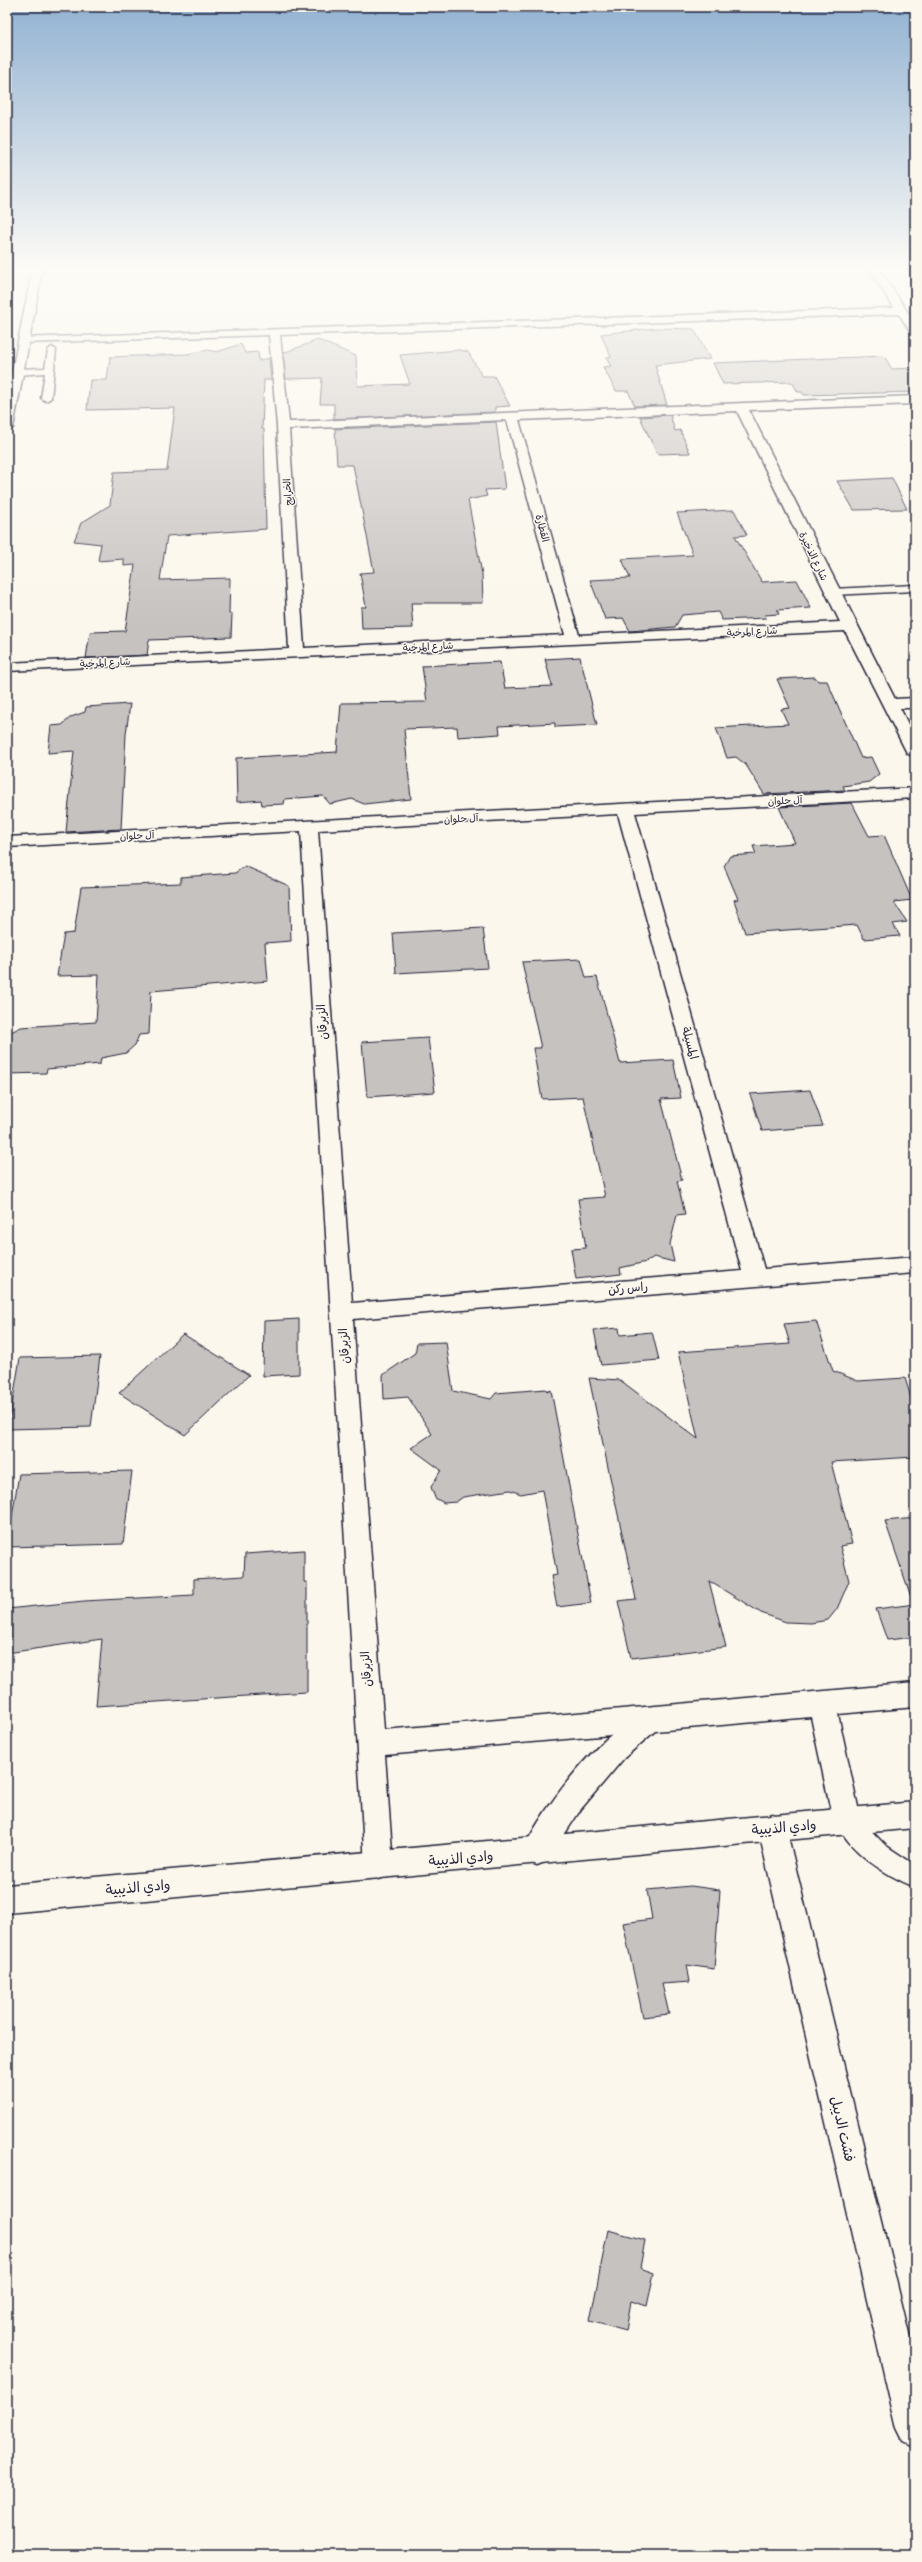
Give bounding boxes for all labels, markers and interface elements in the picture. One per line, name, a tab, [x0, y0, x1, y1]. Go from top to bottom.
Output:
street label: الخرايج	[281, 478, 297, 506]
street label: القطارة	[531, 513, 551, 544]
street label: شارع الذخيرة	[794, 530, 830, 584]
street label: شارع المرخية	[726, 625, 778, 641]
street label: شارع المرخية	[402, 640, 454, 656]
street label: شارع المرخية	[79, 656, 131, 672]
street label: آل حلوان	[767, 794, 803, 810]
street label: آل حلوان	[443, 812, 479, 828]
street label: آل حلوان	[119, 829, 155, 845]
street label: الزبرقان	[314, 1003, 333, 1040]
street label: المسيلة	[676, 1025, 701, 1062]
street label: راس ركن	[608, 1279, 649, 1300]
street label: الزبرقان	[336, 1327, 355, 1364]
street label: الزبرقان	[358, 1650, 377, 1687]
street label: وادي الذيبية	[751, 1816, 817, 1842]
street label: وادي الذيبية	[428, 1847, 494, 1873]
street label: وادي الذيبية	[105, 1876, 171, 1902]
street label: فشت الديبل	[824, 2095, 858, 2164]

